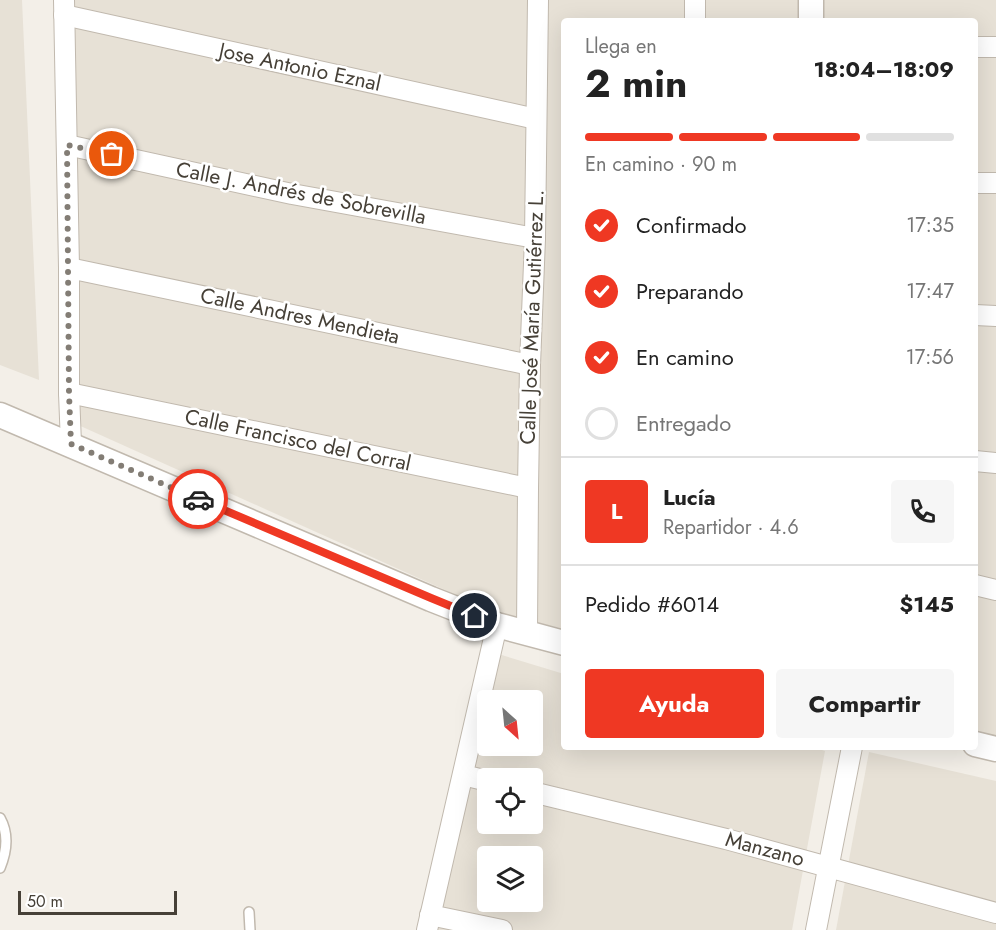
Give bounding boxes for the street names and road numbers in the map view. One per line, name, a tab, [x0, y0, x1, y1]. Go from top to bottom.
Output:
street label: Jose Antonio Eznal	[213, 35, 384, 99]
street label: Calle J. Andrés de Sobrevilla	[173, 154, 429, 232]
street label: Calle José María Gutiérrez L.	[513, 189, 551, 445]
street label: Calle Andres Mendieta	[198, 280, 402, 352]
street label: Calle Francisco del Corral	[182, 401, 414, 479]
street label: Manzano	[722, 824, 808, 874]

